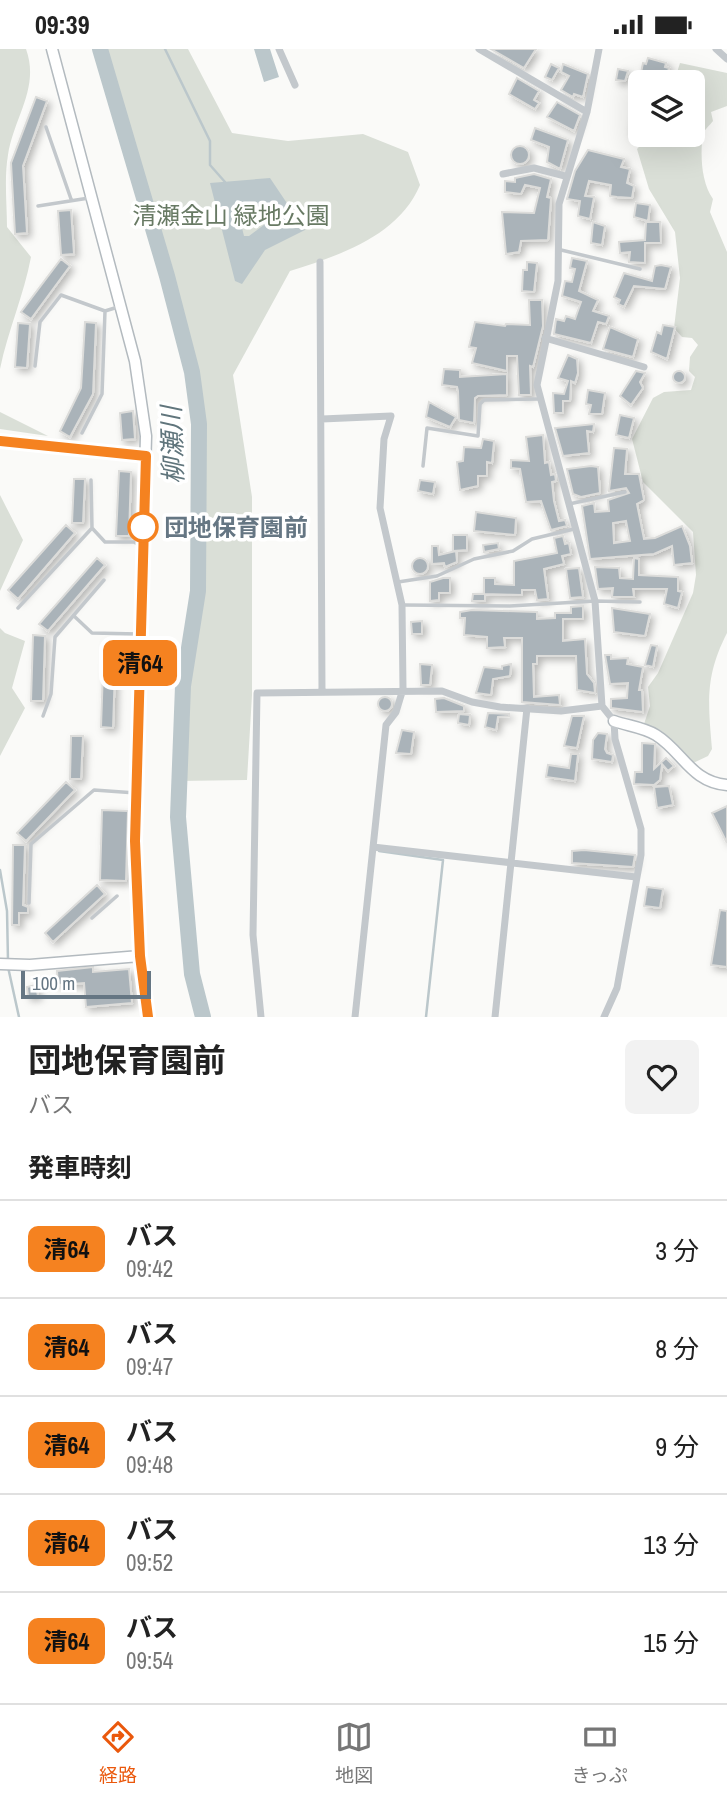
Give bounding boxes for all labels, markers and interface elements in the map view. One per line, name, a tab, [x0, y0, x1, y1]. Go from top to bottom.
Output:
text: 09:39	[35, 7, 90, 42]
map controls	[628, 70, 705, 147]
button: layers	[628, 70, 705, 147]
park label: 清瀬金山 緑地公園	[132, 199, 330, 231]
water label: 柳瀬川	[153, 402, 191, 485]
place label: 団地保育園前	[164, 511, 308, 543]
marker: 団地保育園前	[128, 512, 158, 542]
line badge: 清64	[100, 640, 180, 686]
text: 清64	[117, 647, 163, 679]
scale bar	[21, 968, 150, 1000]
text: 100 m	[32, 970, 75, 996]
text: 団地保育園前	[28, 1038, 226, 1082]
button: heart	[625, 1040, 699, 1114]
text: バス	[28, 1089, 74, 1120]
text: 発車時刻	[28, 1150, 132, 1185]
text: バス	[126, 1218, 178, 1253]
text: 清64	[44, 1233, 89, 1265]
text: 3 分	[655, 1233, 699, 1268]
text: 09:42	[126, 1253, 173, 1284]
text: バス	[126, 1316, 178, 1351]
text: 清64	[44, 1331, 89, 1363]
text: 8 分	[655, 1331, 699, 1366]
text: 09:47	[126, 1351, 173, 1382]
text: バス	[126, 1414, 178, 1449]
text: 清64	[44, 1429, 89, 1461]
text: 9 分	[655, 1429, 699, 1464]
text: 09:48	[126, 1449, 173, 1480]
text: バス	[126, 1512, 178, 1547]
text: 清64	[44, 1527, 89, 1559]
text: 13 分	[643, 1527, 699, 1562]
text: 09:52	[126, 1547, 173, 1578]
text: バス	[126, 1610, 178, 1645]
text: 清64	[44, 1625, 89, 1657]
text: 15 分	[643, 1625, 699, 1660]
text: 09:54	[126, 1645, 173, 1676]
tab: 経路	[99, 1718, 137, 1788]
tab: 地図	[335, 1718, 373, 1788]
tab: きっぷ	[572, 1718, 628, 1788]

